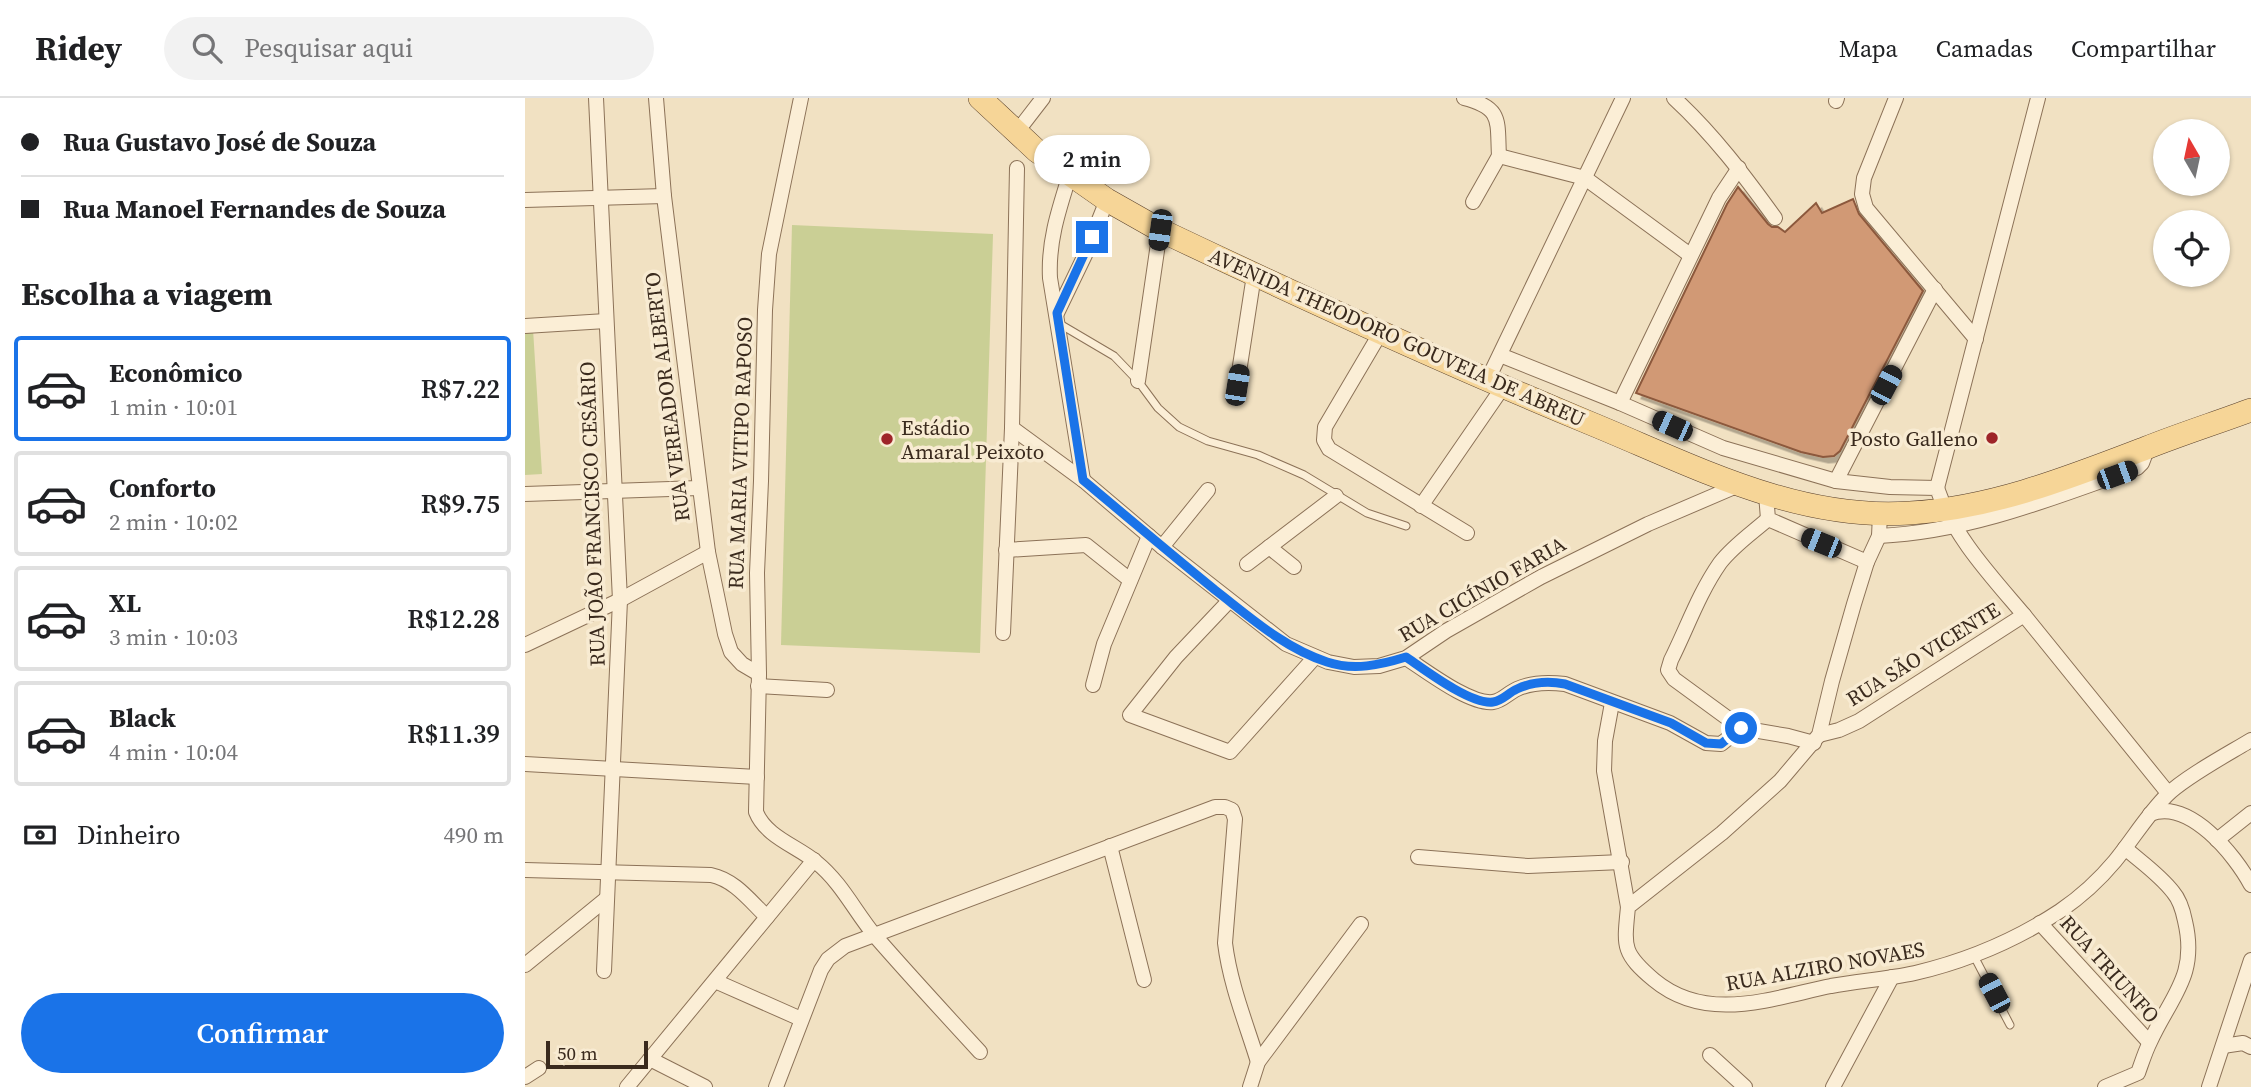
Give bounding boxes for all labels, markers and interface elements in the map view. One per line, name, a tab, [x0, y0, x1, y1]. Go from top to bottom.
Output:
search box	[164, 17, 654, 80]
text: Ridey	[35, 26, 122, 71]
icon: search	[188, 29, 226, 67]
text: Pesquisar aqui	[244, 30, 413, 66]
text: Mapa	[1839, 32, 1898, 65]
text: Camadas	[1936, 32, 2033, 65]
text: Compartilhar	[2071, 32, 2216, 65]
north arrow	[2153, 119, 2229, 196]
map controls	[2153, 119, 2230, 287]
text: Rua Gustavo José de Souza	[63, 124, 376, 160]
callout: 2 min	[1034, 136, 1150, 184]
text: 2 min	[1062, 143, 1122, 175]
text: Rua Manoel Fernandes de Souza	[63, 191, 446, 227]
car	[1147, 208, 1174, 252]
button: locate	[2153, 210, 2230, 287]
route end	[1076, 221, 1108, 253]
street label: AVENIDA THEODORO GOUVEIA DE ABREU	[1204, 241, 1590, 433]
street label: RUA VEREADOR ALBERTO	[637, 271, 697, 523]
text: Escolha a viagem	[21, 272, 273, 316]
street label: RUA MARIA VITIPO RAPOSO	[721, 316, 759, 590]
text: Econômico	[109, 355, 242, 391]
icon: car	[25, 357, 88, 420]
street label: RUA JOÃO FRANCISCO CESÁRIO	[572, 361, 612, 667]
car	[1867, 362, 1906, 408]
car	[1224, 363, 1251, 407]
text: R$7.22	[421, 371, 500, 407]
text: 1 min · 10:01	[109, 391, 238, 423]
car	[1649, 408, 1696, 444]
place label: Estádio Amaral Peixoto	[901, 413, 1044, 466]
place label: Posto Galleno	[1850, 424, 1978, 453]
marker: Posto Galleno	[1984, 430, 2000, 446]
marker: Estádio Amaral Peixoto	[879, 431, 895, 447]
car	[2094, 458, 2141, 492]
text: Conforto	[109, 470, 216, 506]
icon: car	[25, 472, 88, 535]
text: R$9.75	[421, 486, 500, 522]
text: 2 min · 10:02	[109, 506, 238, 538]
car	[1798, 525, 1845, 561]
street label: RUA CICÍNIO FARIA	[1393, 529, 1571, 649]
text: XL	[109, 585, 141, 621]
icon: car	[25, 587, 88, 650]
street label: RUA SÃO VICENTE	[1841, 595, 2005, 713]
text: R$12.28	[407, 601, 500, 637]
text: 3 min · 10:03	[109, 621, 238, 653]
text: Black	[109, 700, 176, 736]
icon: car	[25, 702, 88, 765]
route start	[1725, 712, 1757, 744]
text: R$11.39	[407, 716, 500, 752]
text: 4 min · 10:04	[109, 736, 238, 768]
icon: cash	[21, 816, 59, 854]
text: Dinheiro	[77, 817, 181, 853]
text: 490 m	[443, 819, 504, 851]
street label: RUA TRIUNFO	[2054, 909, 2166, 1029]
street label: RUA ALZIRO NOVAES	[1723, 934, 1927, 998]
car	[1975, 970, 2014, 1016]
button: Confirmar	[21, 993, 504, 1073]
scale bar	[546, 1038, 647, 1070]
text: 50 m	[557, 1040, 598, 1066]

